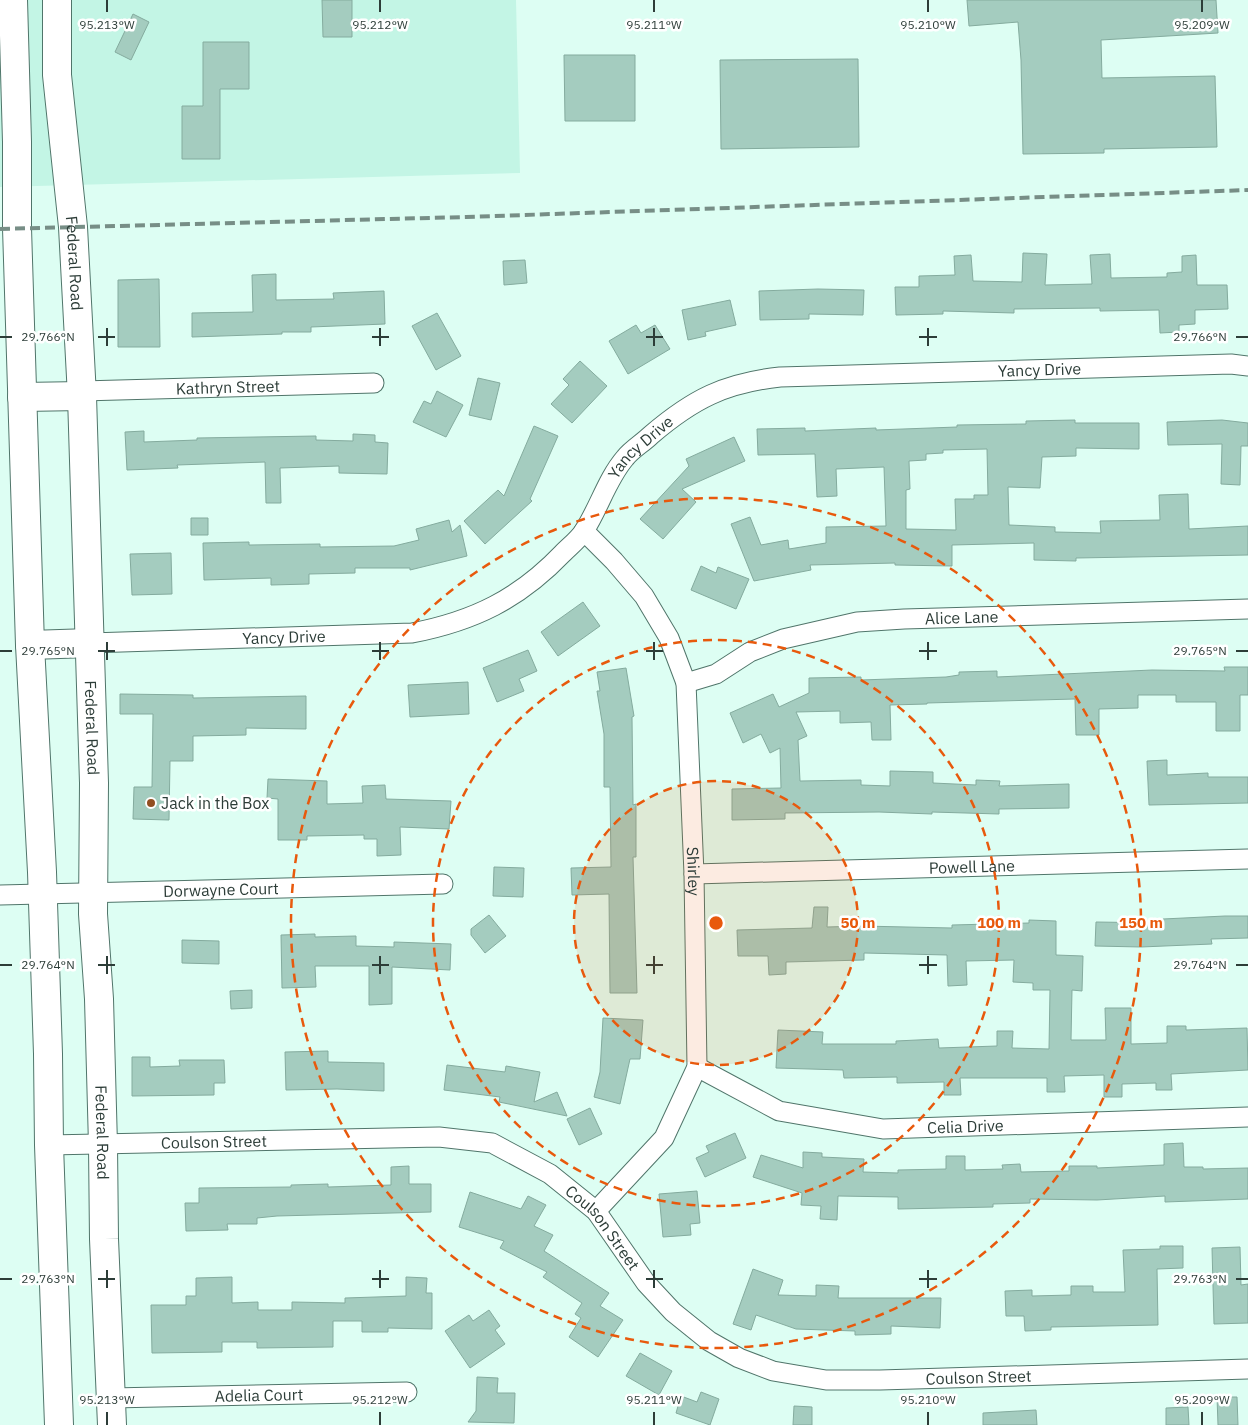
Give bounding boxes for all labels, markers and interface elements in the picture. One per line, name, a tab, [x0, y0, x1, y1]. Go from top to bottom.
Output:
text: 95.213°W	[79, 17, 135, 32]
text: 95.212°W	[352, 17, 408, 32]
text: 95.211°W	[626, 17, 682, 32]
text: 95.210°W	[900, 17, 956, 32]
text: 95.209°W	[1174, 17, 1230, 32]
street label: Federal Road	[62, 215, 87, 311]
text: 29.766°N	[21, 329, 75, 344]
text: 29.766°N	[1173, 329, 1227, 344]
street label: Yancy Drive	[998, 358, 1082, 381]
street label: Kathryn Street	[176, 376, 280, 398]
street label: Yancy Drive	[603, 411, 677, 482]
street label: Alice Lane	[925, 606, 999, 628]
street label: Yancy Drive	[242, 626, 326, 648]
text: 29.765°N	[21, 643, 75, 658]
text: 29.765°N	[1173, 643, 1227, 658]
street label: Federal Road	[81, 680, 104, 775]
place label: Jack in the Box	[161, 793, 269, 813]
marker: Jack in the Box	[145, 797, 157, 809]
street label: Shirley	[683, 846, 704, 896]
street label: Powell Lane	[929, 855, 1015, 878]
street label: Dorwayne Court	[163, 878, 279, 901]
text: 50 m	[841, 913, 875, 932]
text: 100 m	[977, 913, 1021, 932]
text: 150 m	[1119, 913, 1163, 932]
centre of rings	[707, 914, 725, 932]
text: 29.764°N	[21, 957, 75, 972]
text: 29.764°N	[1173, 957, 1227, 972]
street label: Federal Road	[91, 1085, 113, 1180]
street label: Celia Drive	[927, 1115, 1004, 1138]
street label: Coulson Street	[161, 1131, 267, 1153]
street label: Coulson Street	[562, 1181, 644, 1274]
text: 29.763°N	[21, 1271, 75, 1286]
text: 29.763°N	[1173, 1271, 1227, 1286]
street label: Coulson Street	[925, 1365, 1032, 1389]
street label: Adelia Court	[214, 1384, 303, 1406]
text: 95.213°W	[79, 1392, 135, 1407]
text: 95.212°W	[352, 1392, 408, 1407]
text: 95.211°W	[626, 1392, 682, 1407]
text: 95.210°W	[900, 1392, 956, 1407]
text: 95.209°W	[1174, 1392, 1230, 1407]

